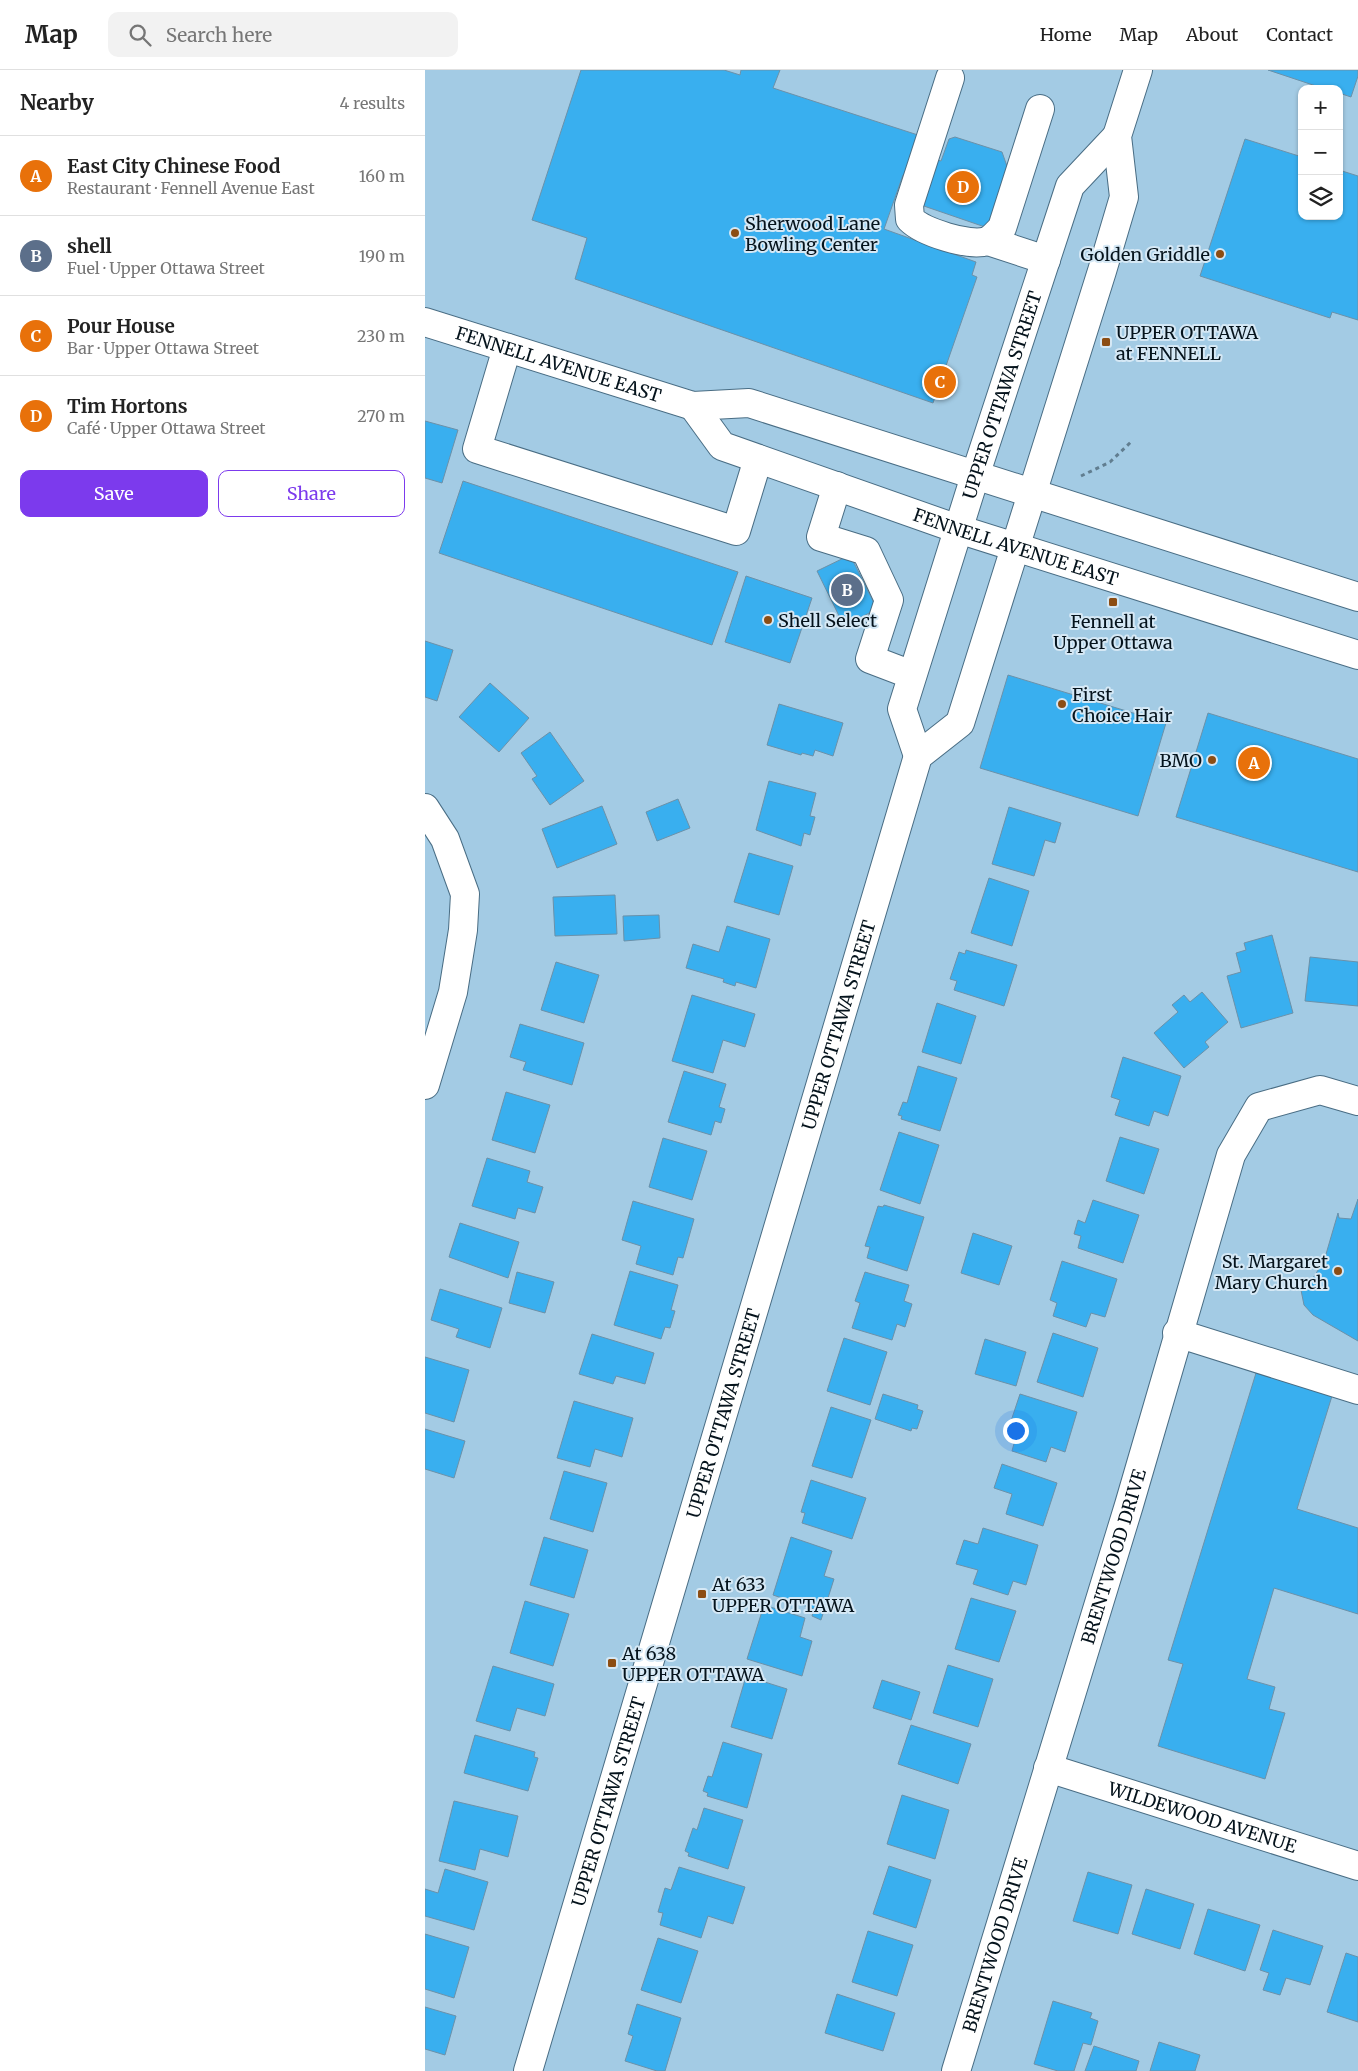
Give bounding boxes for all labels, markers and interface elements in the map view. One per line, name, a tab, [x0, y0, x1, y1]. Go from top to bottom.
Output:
search box	[108, 12, 458, 57]
text: Map	[25, 19, 78, 50]
icon: search	[126, 21, 154, 49]
text: Search here	[166, 23, 272, 47]
text: Home	[1040, 23, 1092, 46]
text: Map	[1120, 23, 1158, 46]
text: About	[1186, 23, 1238, 46]
text: Contact	[1266, 23, 1333, 46]
map controls	[1298, 85, 1343, 220]
button: +	[1298, 85, 1343, 130]
text: Nearby	[20, 89, 94, 116]
text: 4 results	[339, 93, 405, 113]
button: −	[1298, 130, 1343, 175]
text: East City Chinese Food	[67, 154, 280, 178]
text: A	[30, 166, 42, 186]
text: 160 m	[359, 166, 405, 186]
pin: D	[947, 168, 979, 206]
button: layers	[1298, 175, 1343, 220]
text: Restaurant · Fennell Avenue East	[67, 178, 315, 198]
place label: Sherwood Lane Bowling Center	[745, 212, 880, 256]
marker: Sherwood Lane Bowling Center	[729, 227, 741, 239]
text: shell	[67, 234, 112, 258]
place label: Golden Griddle	[1081, 243, 1210, 266]
text: B	[30, 246, 42, 266]
text: 190 m	[359, 246, 405, 266]
marker: Golden Griddle	[1214, 248, 1226, 260]
text: Fuel · Upper Ottawa Street	[67, 258, 265, 278]
street label: UPPER OTTAWA STREET	[957, 288, 1046, 502]
text: Pour House	[67, 314, 175, 338]
street label: FENNELL AVENUE EAST	[453, 321, 665, 407]
place label: UPPER OTTAWA at FENNELL	[1116, 321, 1259, 365]
text: C	[31, 326, 41, 346]
text: 230 m	[357, 326, 405, 346]
marker: UPPER OTTAWA at FENNELL	[1100, 336, 1112, 348]
text: Bar · Upper Ottawa Street	[67, 338, 259, 358]
pin: C	[924, 363, 956, 401]
text: Tim Hortons	[67, 394, 188, 418]
text: D	[30, 406, 42, 426]
text: 270 m	[357, 406, 405, 426]
text: Café · Upper Ottawa Street	[67, 418, 265, 438]
button: Save	[20, 470, 208, 517]
button: Share	[218, 470, 405, 517]
street label: FENNELL AVENUE EAST	[910, 503, 1122, 590]
pin: B	[831, 571, 863, 609]
marker: Fennell at Upper Ottawa	[1107, 596, 1119, 608]
place label: Shell Select	[778, 609, 877, 632]
place label: Fennell at Upper Ottawa	[1053, 610, 1173, 654]
marker: Shell Select	[762, 614, 774, 626]
place label: First Choice Hair	[1072, 683, 1172, 727]
marker: First Choice Hair	[1056, 698, 1068, 710]
pin: A	[1238, 744, 1270, 782]
place label: BMO	[1159, 749, 1202, 772]
marker: BMO	[1206, 754, 1218, 766]
street label: UPPER OTTAWA STREET	[796, 917, 880, 1133]
place label: St. Margaret Mary Church	[1215, 1250, 1328, 1294]
marker: St. Margaret Mary Church	[1332, 1265, 1344, 1277]
street label: UPPER OTTAWA STREET	[681, 1305, 765, 1521]
your location	[1003, 1418, 1029, 1444]
street label: BRENTWOOD DRIVE	[1076, 1466, 1151, 1647]
place label: At 633 UPPER OTTAWA	[711, 1573, 855, 1617]
marker: At 633 UPPER OTTAWA	[696, 1588, 708, 1600]
place label: At 638 UPPER OTTAWA	[621, 1642, 765, 1686]
marker: At 638 UPPER OTTAWA	[606, 1657, 618, 1669]
street label: UPPER OTTAWA STREET	[566, 1694, 650, 1909]
street label: WILDEWOOD AVENUE	[1104, 1776, 1300, 1858]
street label: BRENTWOOD DRIVE	[957, 1854, 1032, 2035]

